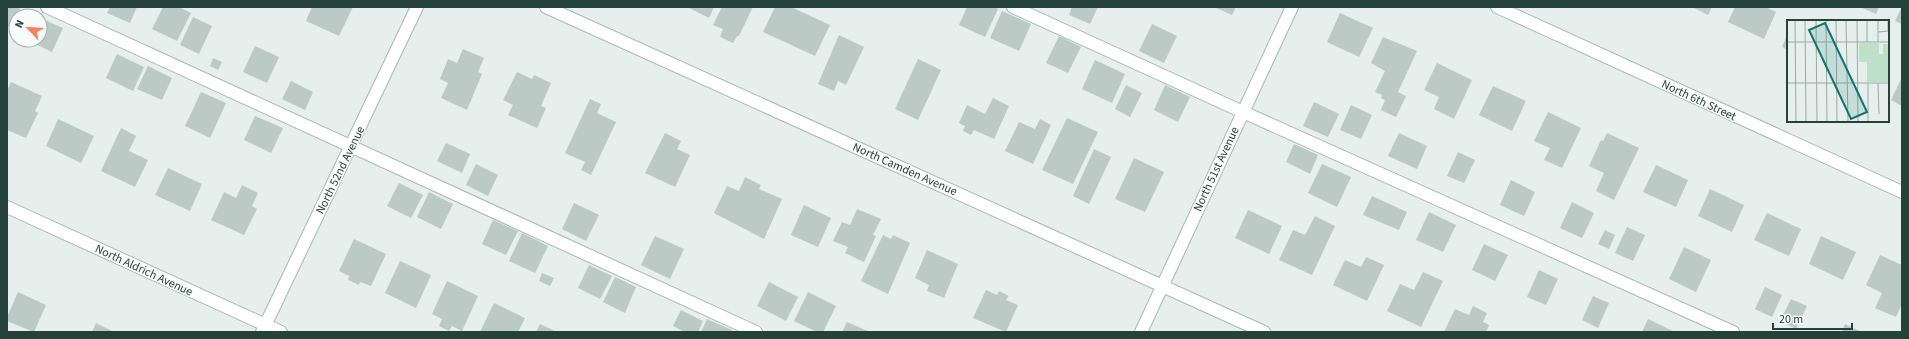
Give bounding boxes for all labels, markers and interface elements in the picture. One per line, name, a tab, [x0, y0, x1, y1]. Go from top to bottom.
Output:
north arrow	[8, 8, 48, 48]
text: N	[11, 17, 28, 30]
inset map	[1787, 20, 1889, 122]
street label: North 6th Street	[1659, 76, 1739, 125]
street label: North 52nd Avenue	[312, 123, 369, 217]
street label: North 51st Avenue	[1189, 124, 1244, 214]
street label: North Camden Avenue	[850, 139, 960, 200]
street label: North Aldrich Avenue	[92, 240, 196, 301]
scale bar	[1773, 305, 1852, 331]
text: 20 m	[1779, 311, 1803, 328]

